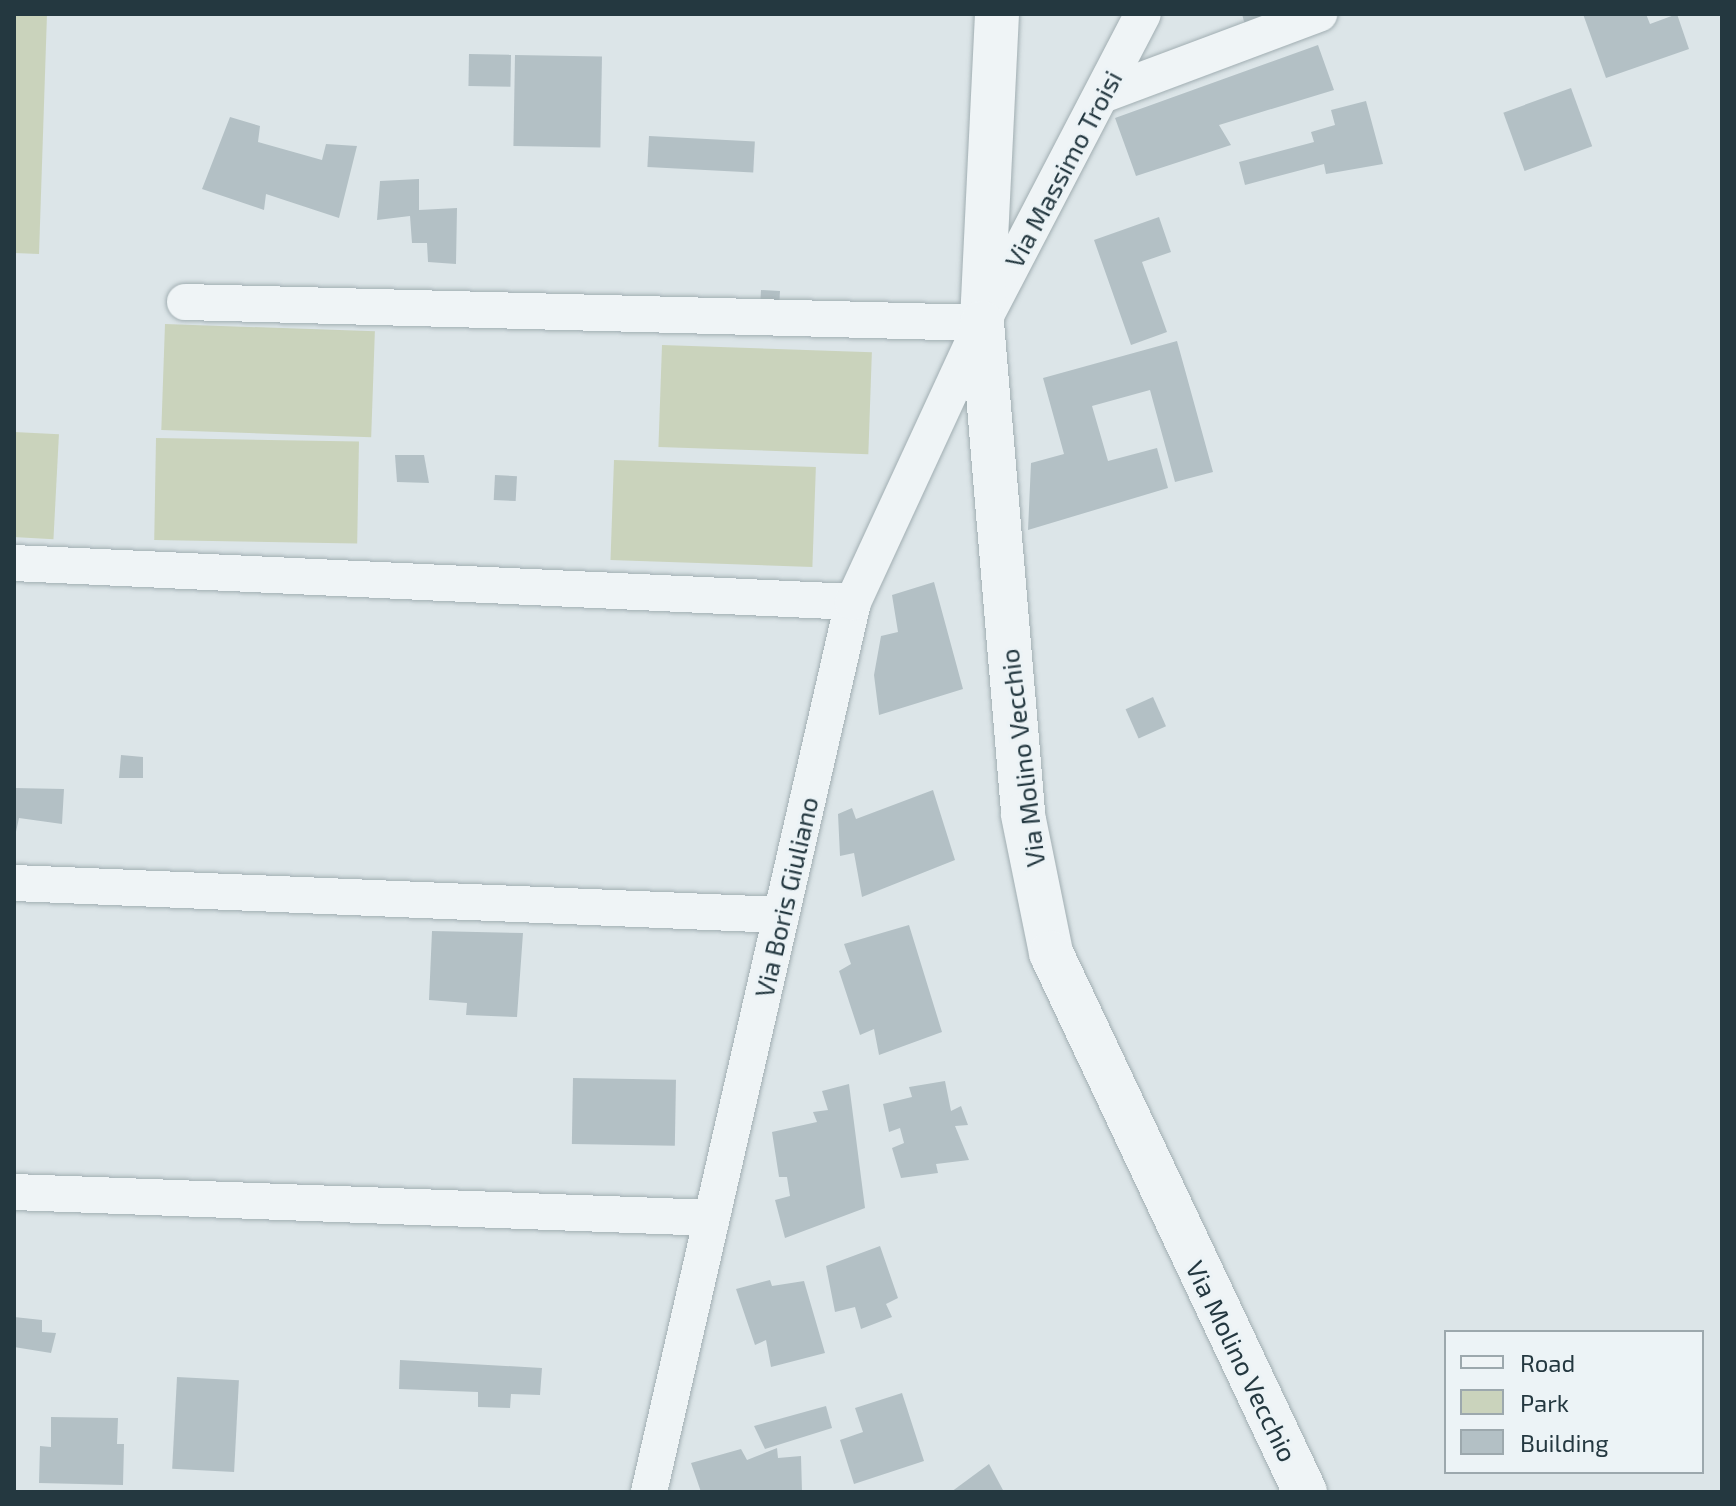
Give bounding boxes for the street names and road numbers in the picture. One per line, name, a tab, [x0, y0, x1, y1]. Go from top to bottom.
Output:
street label: Via Massimo Troisi	[998, 65, 1128, 273]
street label: Via Molino Vecchio	[993, 647, 1051, 869]
street label: Via Boris Giuliano	[748, 794, 824, 1000]
street label: Via Molino Vecchio	[1180, 1255, 1304, 1467]

